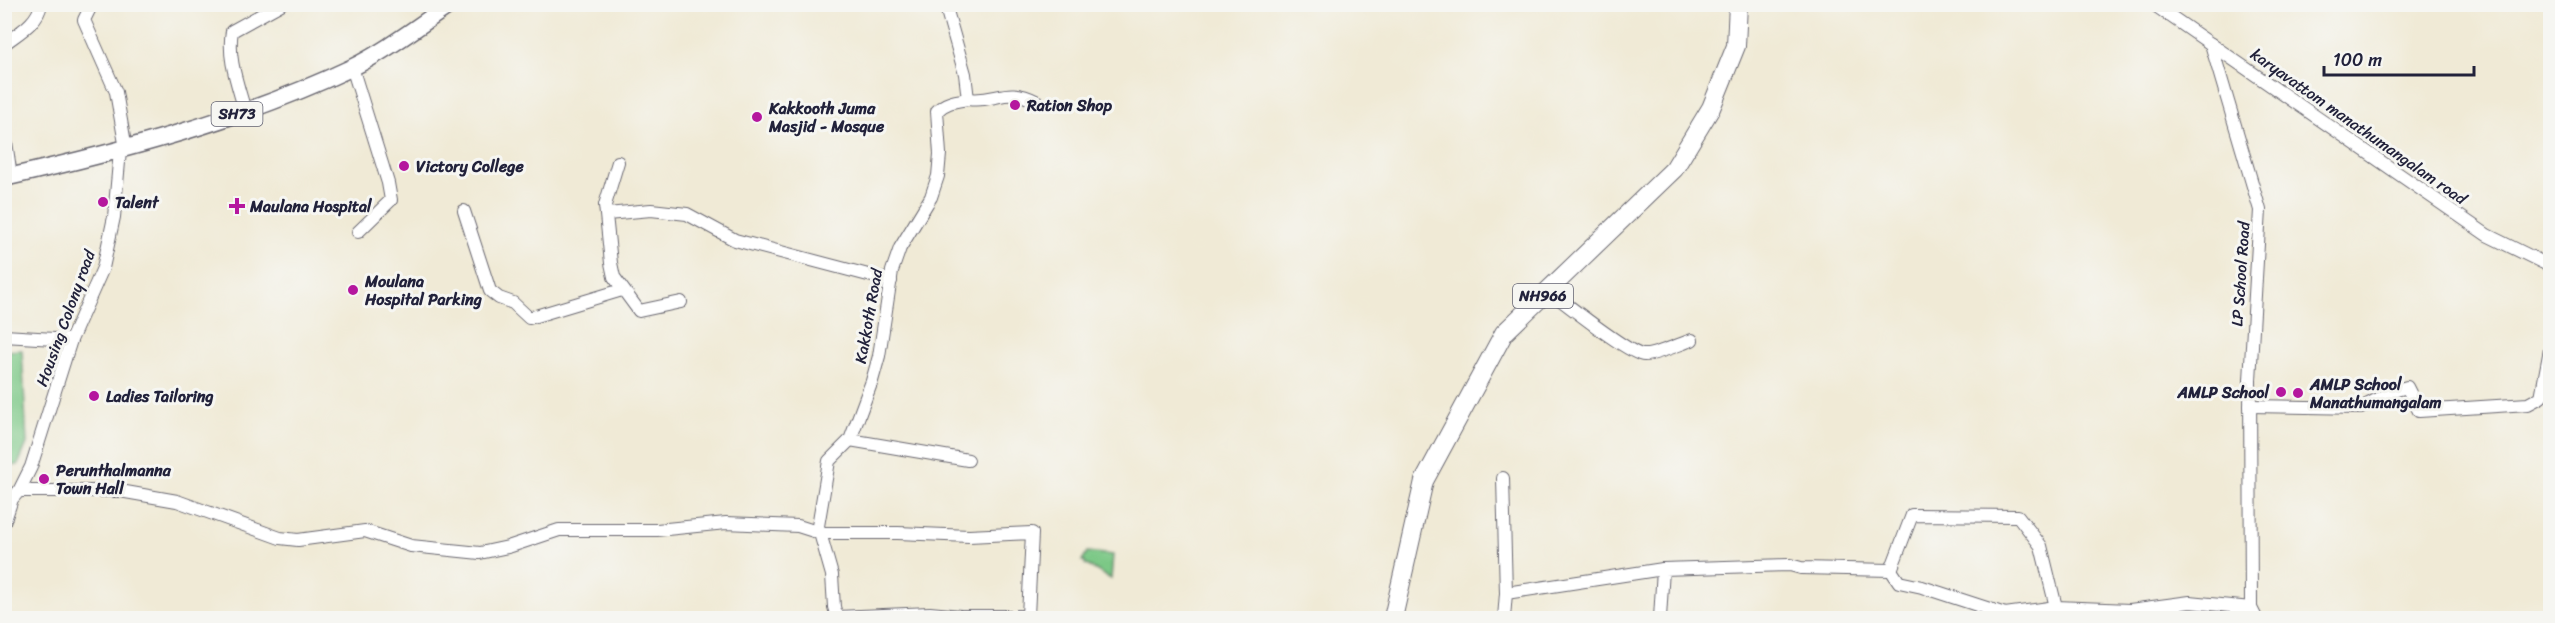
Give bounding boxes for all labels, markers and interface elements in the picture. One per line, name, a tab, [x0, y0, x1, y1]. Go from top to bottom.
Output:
scale bar	[2324, 39, 2474, 77]
street label: karyavattom manathumangalam road	[2244, 40, 2474, 213]
text: 100 m	[2333, 44, 2382, 76]
place label: Ration Shop	[1026, 91, 1112, 120]
place label: Kakkooth Juma Masjid - Mosque	[768, 94, 885, 141]
marker: Ration Shop	[1008, 98, 1022, 112]
road number: SH73	[212, 102, 262, 126]
marker: Kakkooth Juma Masjid - Mosque	[750, 110, 764, 124]
place label: Victory College	[416, 152, 524, 181]
marker: Victory College	[397, 159, 411, 173]
place label: Talent	[115, 188, 160, 217]
place label: Maulana Hospital	[249, 192, 373, 221]
marker: Talent	[96, 195, 110, 209]
marker: Maulana Hospital	[228, 197, 246, 215]
street label: LP School Road	[2222, 219, 2259, 327]
street label: Housing Colony road	[27, 244, 104, 391]
street label: Kakkoth Road	[846, 265, 891, 366]
place label: Moulana Hospital Parking	[364, 267, 483, 314]
marker: Moulana Hospital Parking	[346, 283, 360, 297]
road number: NH966	[1513, 284, 1573, 308]
place label: AMLP School Manathumangalam	[2309, 370, 2442, 417]
place label: AMLP School	[2176, 378, 2270, 407]
place label: Ladies Tailoring	[106, 382, 214, 411]
marker: AMLP School	[2274, 385, 2288, 399]
marker: AMLP School Manathumangalam	[2291, 386, 2305, 400]
marker: Ladies Tailoring	[87, 389, 101, 403]
place label: Perunthalmanna Town Hall	[56, 456, 172, 503]
marker: Perunthalmanna Town Hall	[37, 472, 51, 486]

